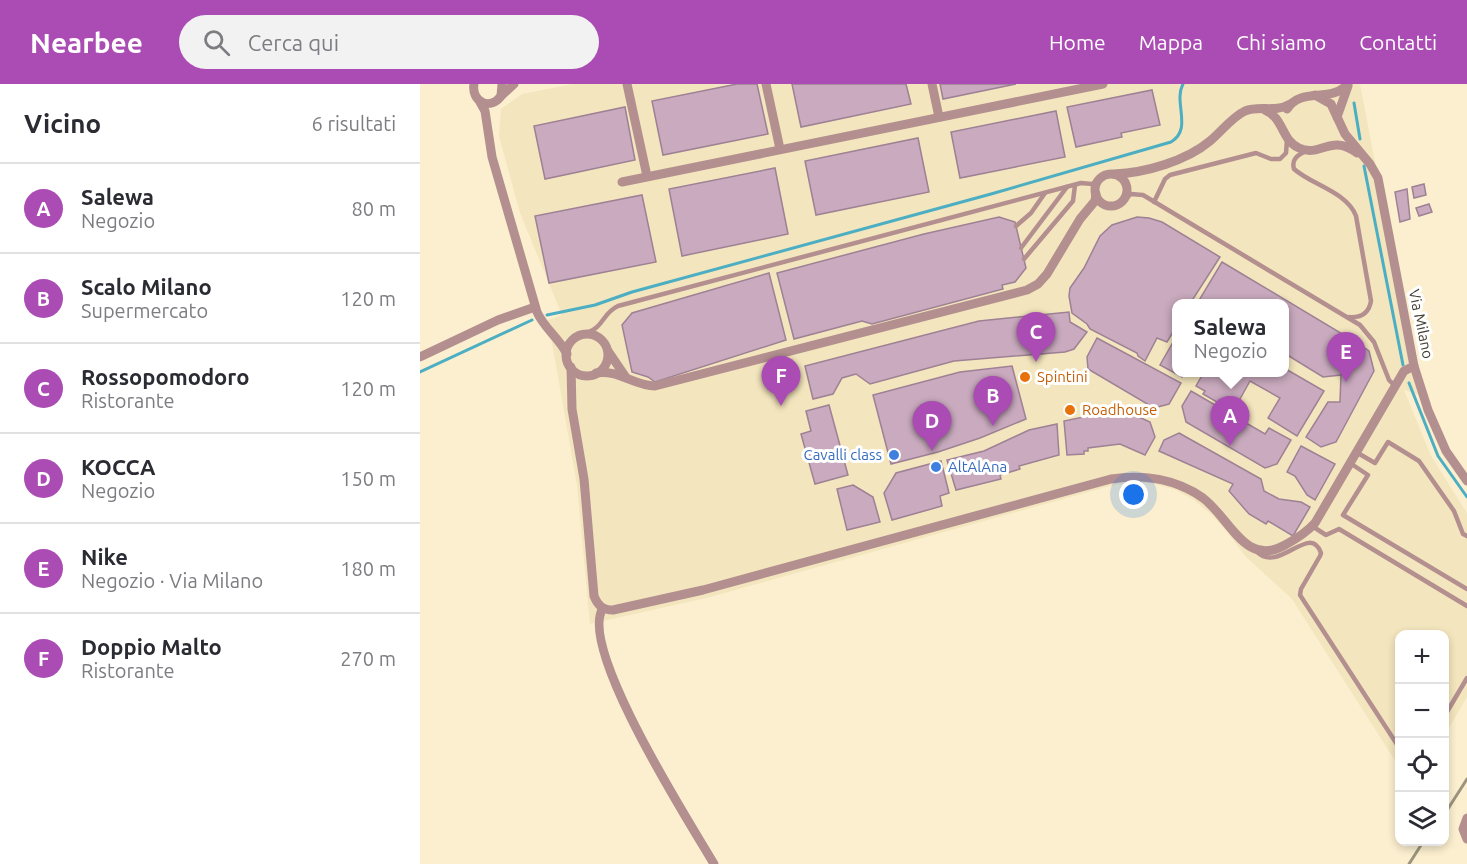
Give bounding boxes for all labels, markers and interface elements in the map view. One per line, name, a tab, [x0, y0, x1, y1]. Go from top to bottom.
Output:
search box	[179, 15, 599, 69]
icon: search	[200, 26, 233, 59]
text: Nearbee	[30, 27, 143, 58]
text: Cerca qui	[248, 30, 339, 55]
text: Home	[1049, 30, 1106, 54]
text: Mappa	[1139, 30, 1203, 54]
text: Chi siamo	[1236, 30, 1326, 54]
text: Contatti	[1359, 30, 1437, 54]
text: Vicino	[24, 109, 101, 138]
text: 6 risultati	[312, 112, 396, 135]
text: Salewa	[81, 184, 154, 209]
text: A	[36, 197, 51, 220]
text: 80 m	[352, 197, 396, 220]
text: Negozio	[81, 209, 155, 232]
text: Scalo Milano	[81, 274, 212, 299]
text: B	[37, 287, 50, 310]
text: 120 m	[340, 287, 396, 310]
street label: Via Milano	[1406, 288, 1437, 360]
text: Supermercato	[81, 299, 208, 322]
popup	[1172, 299, 1289, 377]
pin: C	[1016, 312, 1056, 362]
text: Salewa	[1193, 314, 1266, 339]
pin: E	[1326, 332, 1366, 382]
text: Negozio	[1193, 339, 1268, 362]
pin: F	[762, 356, 800, 406]
text: Rossopomodoro	[81, 364, 249, 389]
place label: Spintini	[1037, 368, 1088, 385]
marker: Spintini	[1018, 370, 1032, 384]
pin: B	[974, 376, 1012, 426]
text: C	[37, 377, 50, 400]
text: 120 m	[340, 377, 396, 400]
text: Ristorante	[81, 389, 175, 412]
pin: A	[1210, 396, 1250, 446]
place label: Roadhouse	[1082, 401, 1157, 418]
pin: D	[912, 402, 952, 451]
marker: Roadhouse	[1063, 403, 1077, 417]
place label: Cavalli class	[803, 446, 882, 463]
marker: Cavalli class	[887, 448, 901, 462]
text: KOCCA	[81, 454, 156, 479]
place label: AltAlAna	[948, 458, 1007, 475]
marker: AltAlAna	[929, 460, 943, 474]
text: D	[36, 467, 51, 490]
text: 150 m	[340, 467, 396, 490]
text: Negozio	[81, 479, 155, 502]
your location	[1119, 480, 1148, 509]
text: Nike	[81, 544, 128, 569]
text: E	[38, 557, 49, 580]
text: 180 m	[340, 557, 396, 580]
text: Negozio · Via Milano	[81, 569, 263, 592]
map controls	[1395, 630, 1449, 846]
button: +	[1395, 630, 1449, 684]
text: Doppio Malto	[81, 634, 222, 659]
text: F	[38, 647, 49, 670]
text: 270 m	[340, 647, 396, 670]
text: Ristorante	[81, 659, 175, 682]
button: −	[1395, 684, 1449, 738]
button: locate	[1395, 738, 1449, 792]
button: layers	[1395, 792, 1449, 846]

